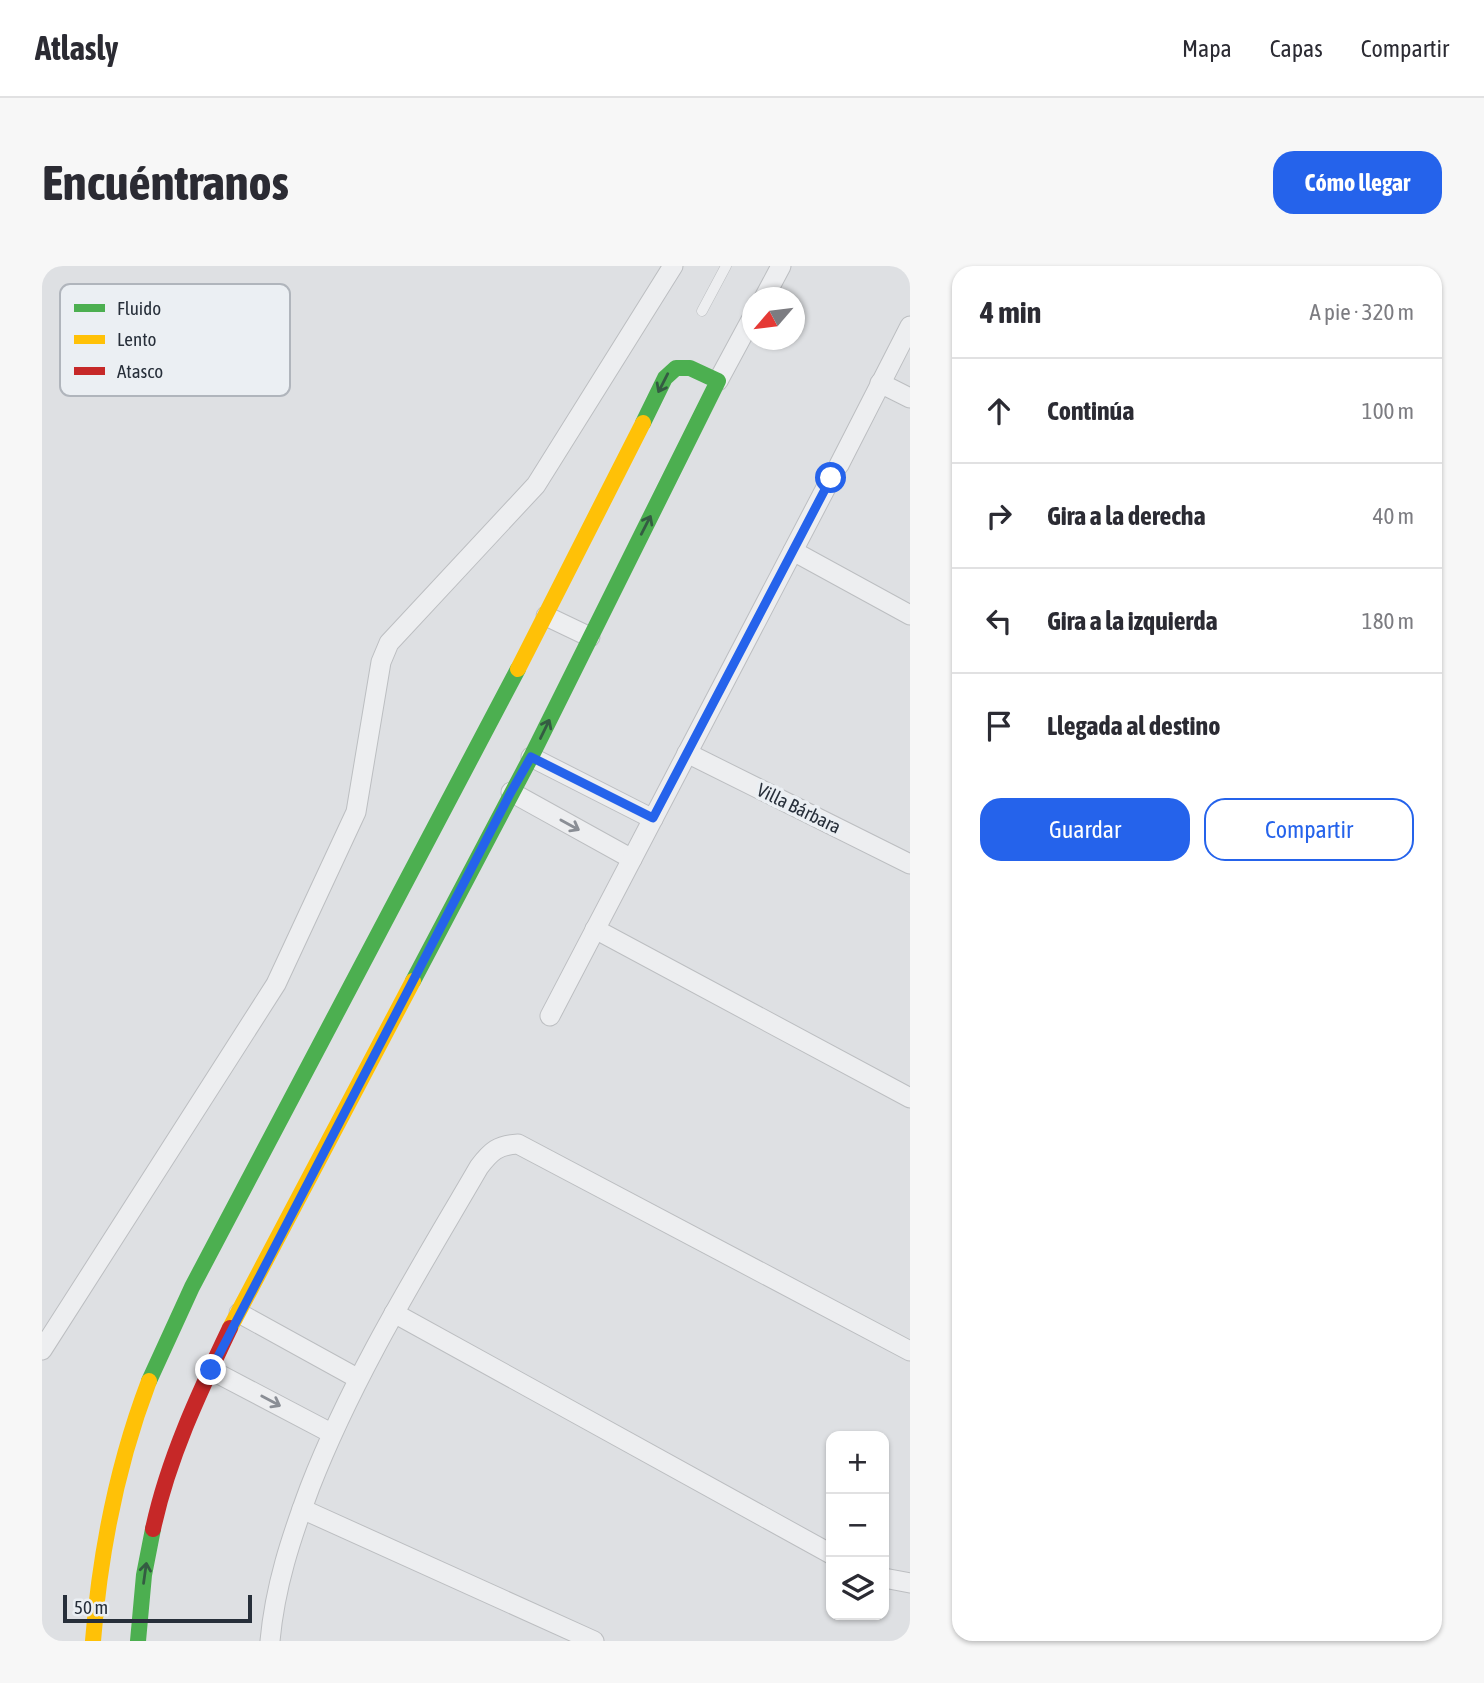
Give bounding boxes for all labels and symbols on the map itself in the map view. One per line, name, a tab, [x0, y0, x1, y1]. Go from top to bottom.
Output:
legend	[60, 284, 290, 396]
north arrow	[742, 287, 805, 350]
text: Fluido	[117, 297, 161, 319]
text: Lento	[117, 328, 156, 350]
text: Atasco	[117, 360, 163, 382]
one-way arrow	[655, 373, 669, 393]
route start	[815, 462, 846, 493]
one-way arrow	[639, 515, 653, 536]
one-way arrow	[539, 719, 552, 740]
street label: Villa Bárbara	[753, 778, 845, 838]
one-way arrow	[560, 818, 580, 832]
route end	[195, 1354, 226, 1385]
one-way arrow	[260, 1395, 281, 1409]
one-way arrow	[139, 1562, 152, 1585]
scale bar	[63, 1592, 252, 1624]

